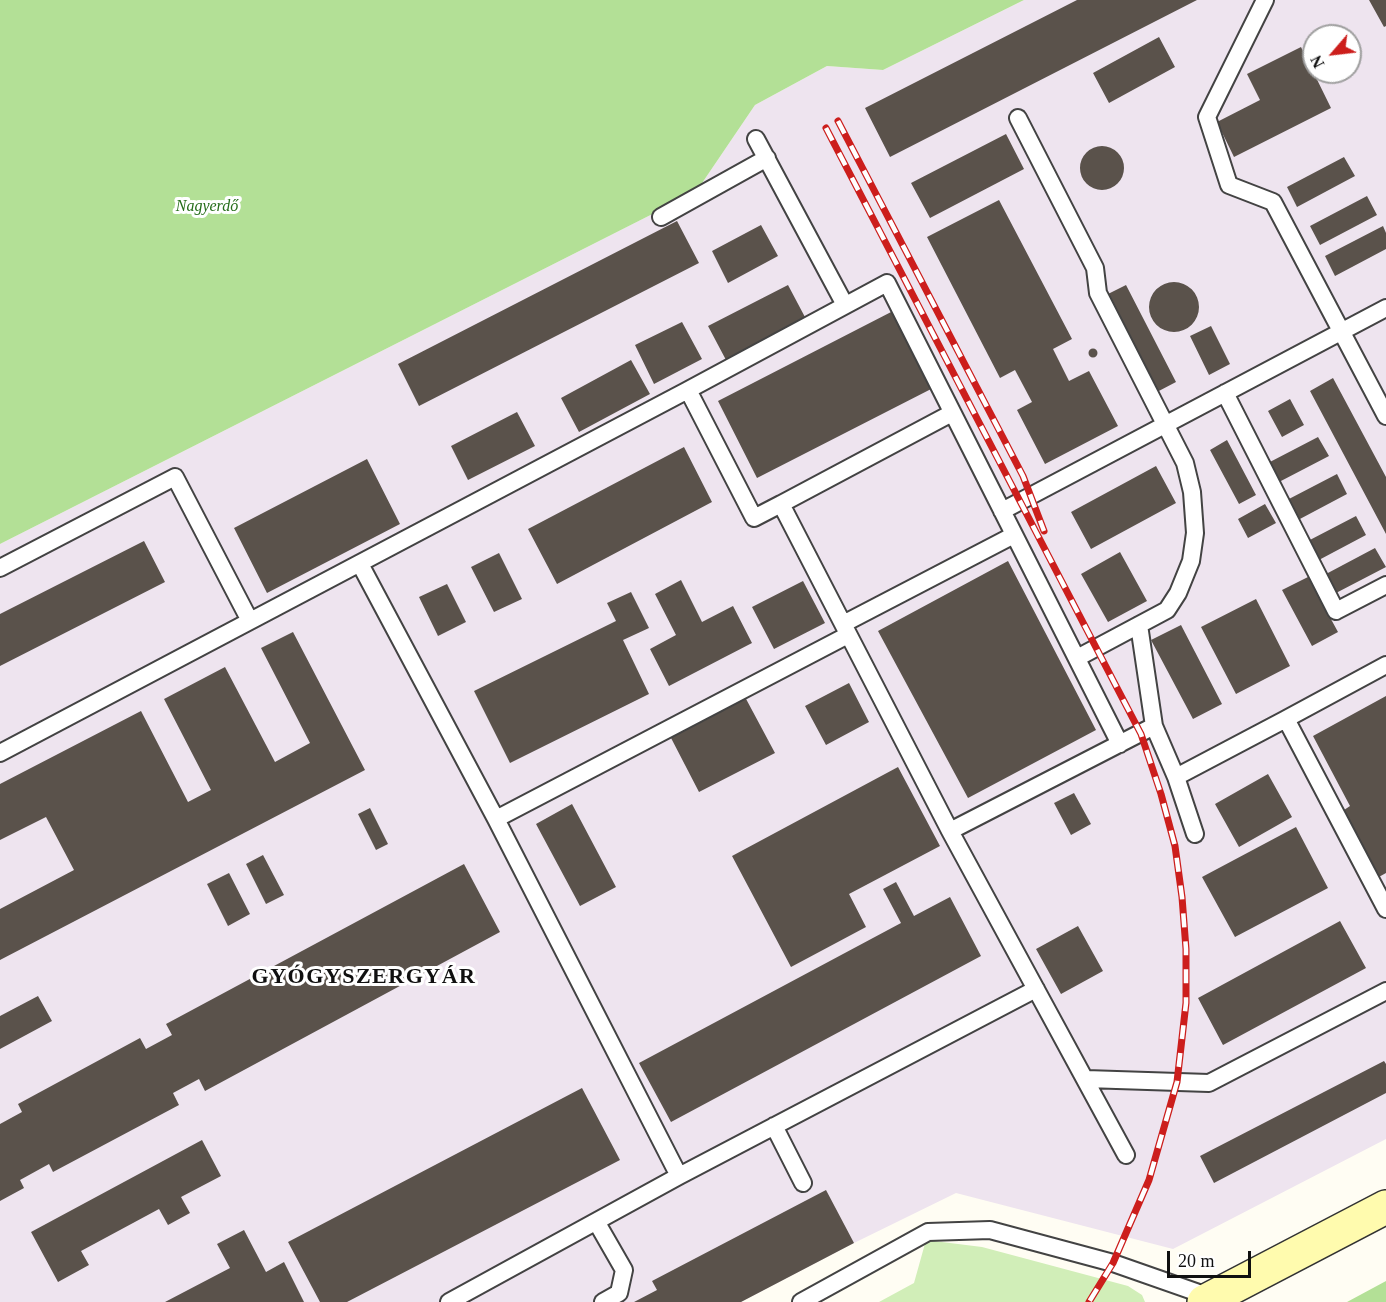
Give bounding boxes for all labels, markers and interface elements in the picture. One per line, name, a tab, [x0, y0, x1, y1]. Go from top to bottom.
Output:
north arrow	[1302, 24, 1362, 84]
text: N	[1307, 53, 1328, 71]
park label: Nagyerdő	[176, 197, 238, 217]
district label: GYÓGYSZERGYÁR	[252, 964, 476, 990]
scale bar	[1170, 1239, 1254, 1277]
text: 20 m	[1178, 1251, 1215, 1271]

